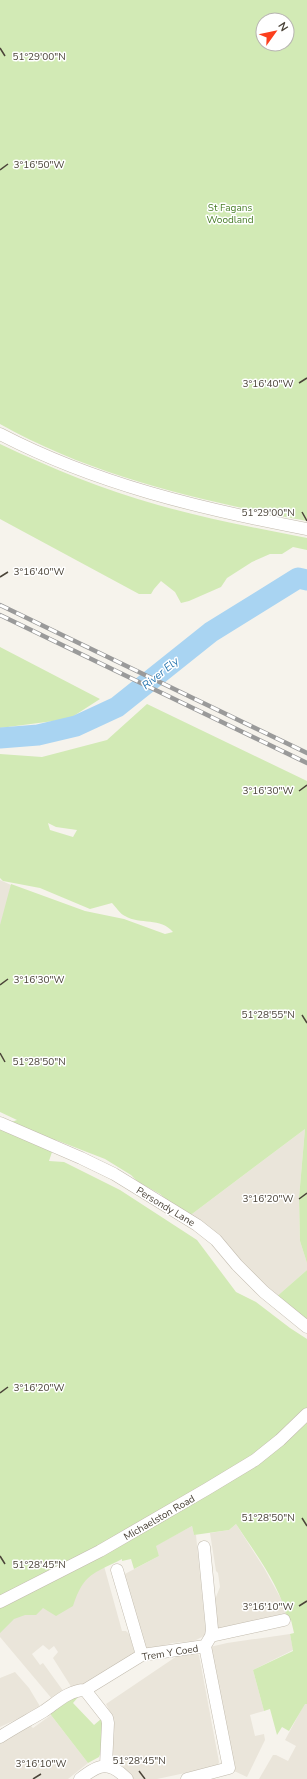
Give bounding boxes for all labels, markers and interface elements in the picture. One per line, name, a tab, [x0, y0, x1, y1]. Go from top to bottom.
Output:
north arrow	[255, 12, 295, 52]
text: N	[274, 19, 291, 34]
text: 51°29'00"N	[12, 50, 66, 64]
text: 3°16'50"W	[14, 158, 64, 172]
park label: St Fagans Woodland	[206, 201, 254, 227]
text: 3°16'40"W	[243, 377, 293, 391]
text: 51°29'00"N	[241, 506, 295, 520]
text: 3°16'40"W	[14, 565, 64, 579]
water label: River Ely	[139, 654, 182, 693]
text: 3°16'30"W	[243, 784, 293, 798]
text: 3°16'30"W	[14, 973, 64, 987]
text: 51°28'55"N	[241, 1008, 295, 1022]
text: 51°28'50"N	[12, 1055, 66, 1069]
street label: Persondy Lane	[133, 1184, 197, 1230]
text: 3°16'20"W	[243, 1192, 293, 1206]
text: 3°16'20"W	[14, 1381, 64, 1395]
street label: Michaelston Road	[121, 1492, 198, 1544]
text: 51°28'50"N	[241, 1511, 295, 1525]
text: 51°28'45"N	[12, 1558, 66, 1572]
text: 3°16'10"W	[243, 1600, 293, 1614]
street label: Trem Y Coed	[141, 1642, 199, 1664]
text: 51°28'45"N	[112, 1754, 166, 1768]
text: 3°16'10"W	[16, 1757, 66, 1771]

